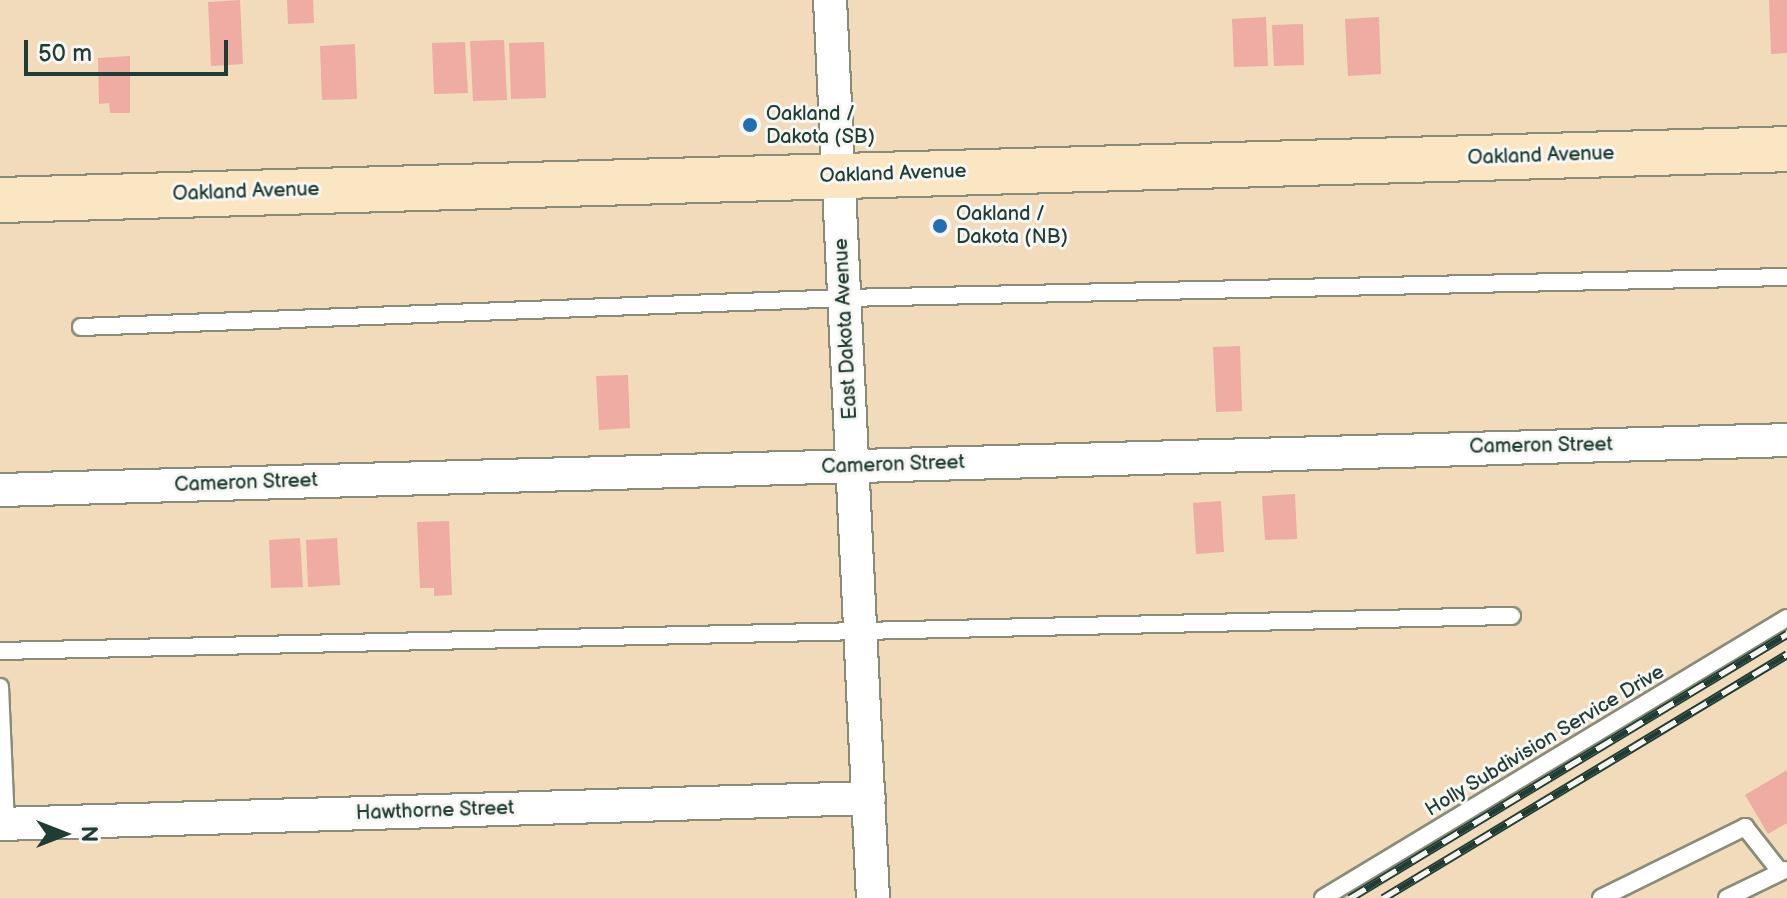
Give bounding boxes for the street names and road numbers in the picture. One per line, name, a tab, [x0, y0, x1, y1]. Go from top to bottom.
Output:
street label: Oakland Avenue	[1467, 141, 1615, 171]
street label: Oakland Avenue	[819, 159, 967, 189]
street label: Oakland Avenue	[172, 177, 320, 207]
street label: East Dakota Avenue	[829, 238, 863, 420]
street label: Cameron Street	[1469, 433, 1613, 459]
street label: Cameron Street	[821, 450, 965, 480]
street label: Cameron Street	[174, 468, 318, 498]
street label: Holly Subdivision Service Drive	[1420, 659, 1670, 823]
street label: Hawthorne Street	[355, 796, 515, 826]

